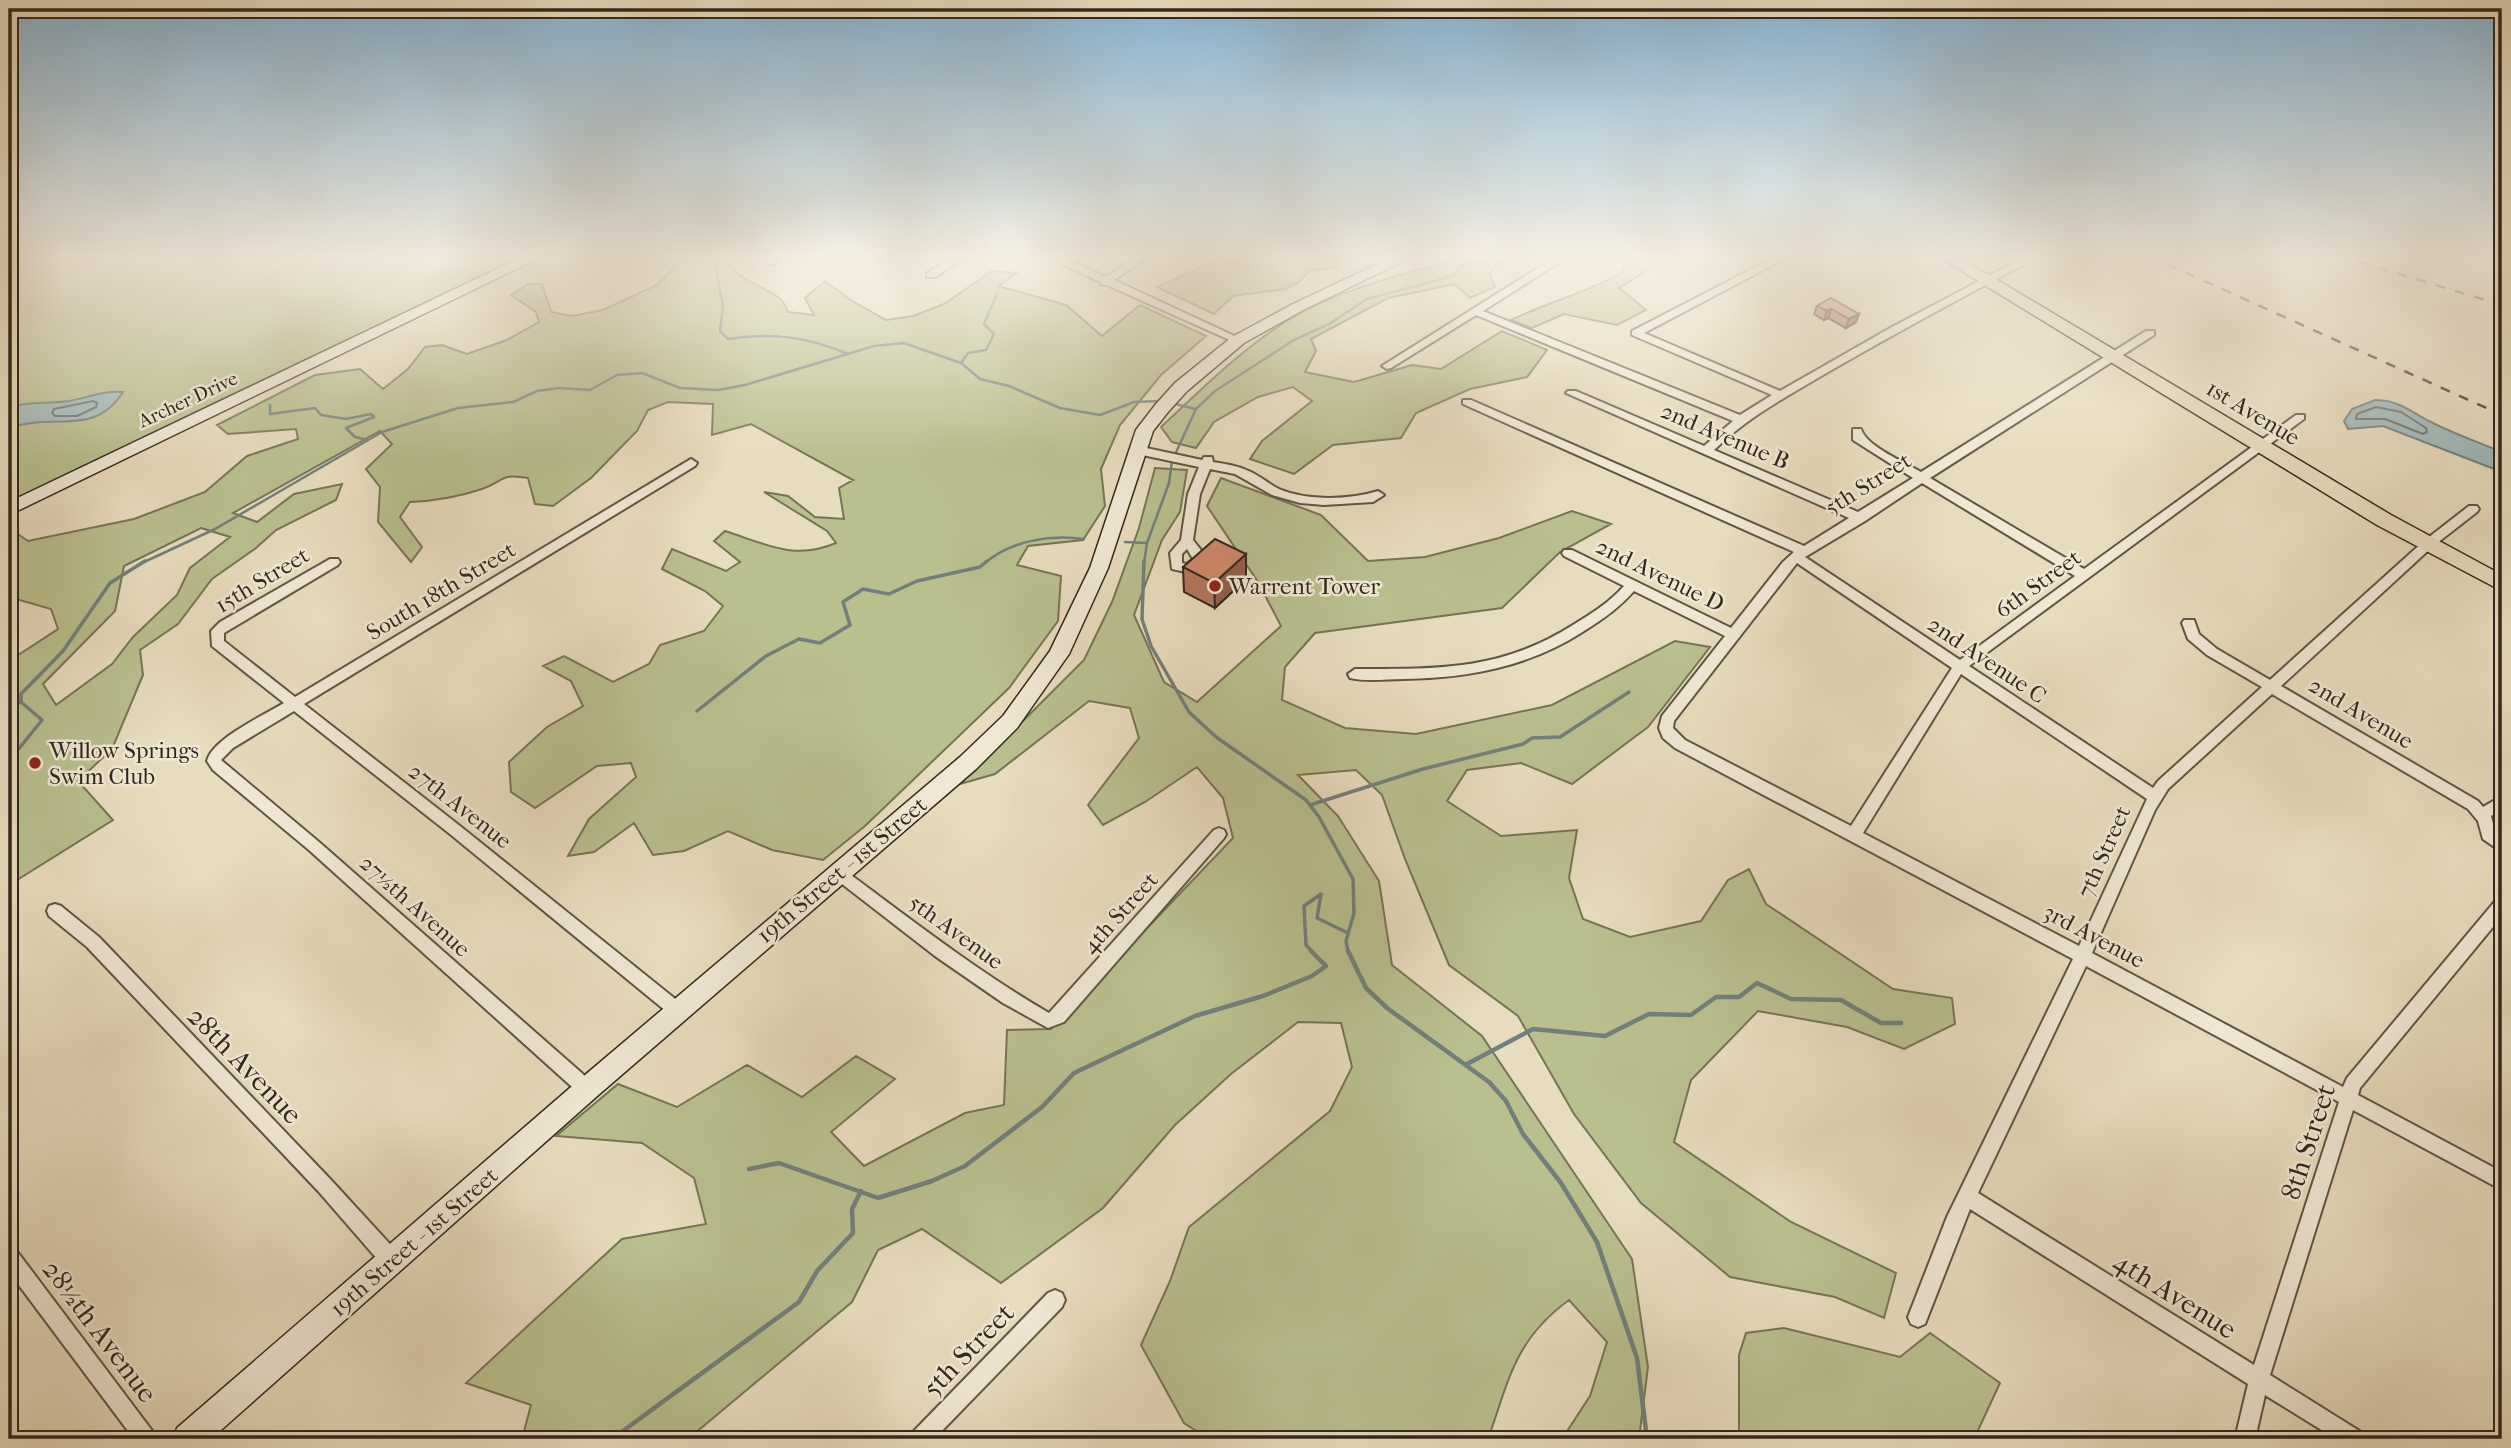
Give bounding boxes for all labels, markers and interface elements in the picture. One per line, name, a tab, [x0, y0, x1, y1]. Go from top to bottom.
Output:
street label: Archer Drive	[134, 367, 241, 433]
street label: 1st Avenue	[2201, 375, 2305, 451]
street label: 2nd Avenue B	[1657, 397, 1793, 475]
street label: 5th Street	[1820, 447, 1916, 521]
street label: 2nd Avenue D	[1592, 532, 1728, 618]
street label: South 18th Street	[362, 536, 520, 646]
street label: 15th Street	[210, 541, 314, 619]
street label: 6th Street	[1990, 544, 2086, 624]
place label: Warrent Tower	[1228, 573, 1380, 600]
marker: Warrent Tower	[1207, 578, 1223, 594]
street label: 2nd Avenue C	[1923, 610, 2051, 710]
street label: 2nd Avenue	[2304, 671, 2418, 755]
place label: Willow Springs Swim Club	[48, 737, 199, 790]
marker: Willow Springs Swim Club	[27, 755, 43, 771]
street label: 27th Avenue	[403, 757, 517, 855]
street label: 19th Street - 1st Street	[752, 791, 932, 949]
street label: 7th Street	[2072, 802, 2136, 902]
street label: 27½th Avenue	[354, 849, 476, 963]
street label: 4th Street	[1076, 867, 1164, 959]
street label: 5th Avenue	[903, 889, 1009, 975]
street label: 3rd Avenue	[2039, 898, 2149, 974]
street label: 28th Avenue	[181, 999, 309, 1131]
street label: 8th Street	[2274, 1080, 2342, 1204]
street label: 19th Street - 1st Street	[325, 1162, 503, 1322]
street label: 4th Avenue	[2107, 1244, 2243, 1346]
street label: 28½th Avenue	[36, 1253, 164, 1409]
street label: 5th Street	[915, 1296, 1021, 1404]

